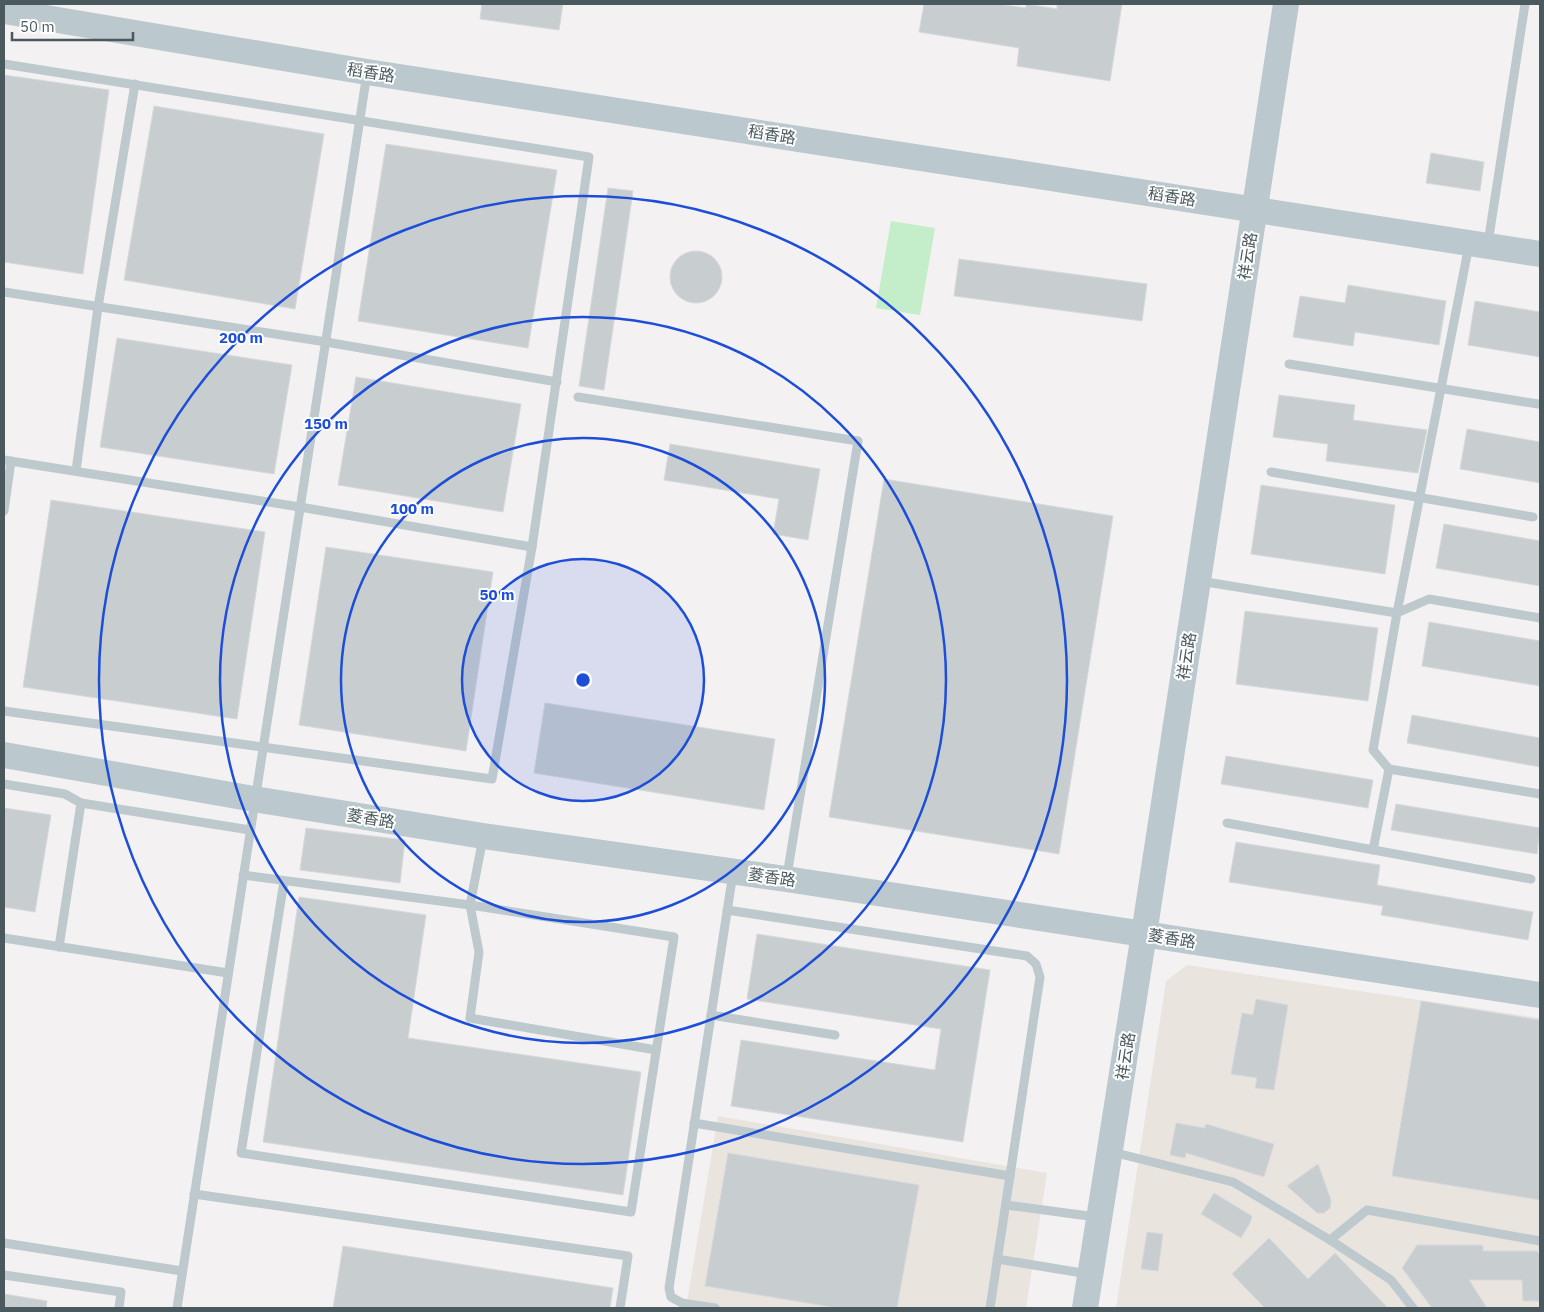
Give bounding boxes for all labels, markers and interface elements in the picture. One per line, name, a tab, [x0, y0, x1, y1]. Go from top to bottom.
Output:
scale bar	[12, 10, 134, 42]
text: 50 m	[20, 17, 55, 36]
street label: 稻香路	[346, 58, 396, 86]
street label: 稻香路	[747, 120, 797, 148]
street label: 稻香路	[1147, 182, 1197, 210]
street label: 祥云路	[1233, 231, 1261, 281]
text: 200 m	[219, 328, 263, 347]
text: 150 m	[304, 414, 348, 433]
text: 100 m	[390, 499, 434, 518]
text: 50 m	[480, 585, 514, 604]
street label: 祥云路	[1172, 631, 1200, 681]
centre of rings	[574, 671, 592, 689]
street label: 菱香路	[346, 804, 396, 832]
street label: 菱香路	[747, 864, 797, 890]
street label: 菱香路	[1147, 924, 1197, 952]
street label: 祥云路	[1111, 1031, 1139, 1081]

